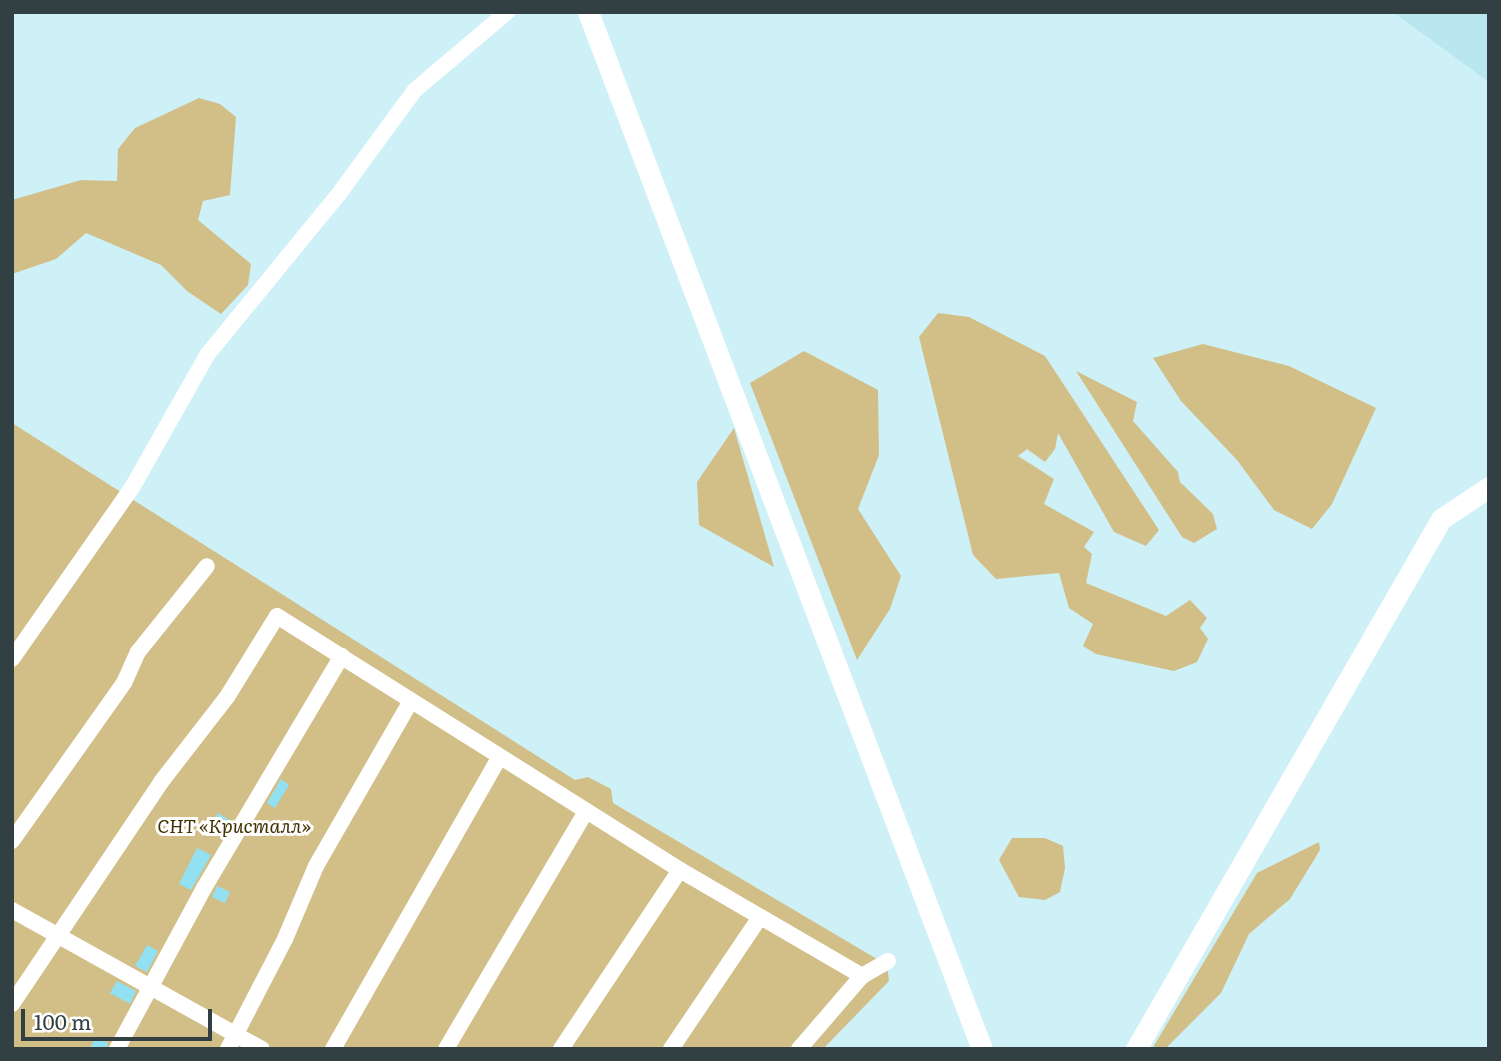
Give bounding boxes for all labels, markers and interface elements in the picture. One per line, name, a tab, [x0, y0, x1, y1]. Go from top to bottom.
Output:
park label: СНТ «Кристалл»	[157, 815, 311, 837]
scale bar	[24, 995, 215, 1038]
text: 100 m	[34, 1005, 91, 1036]

